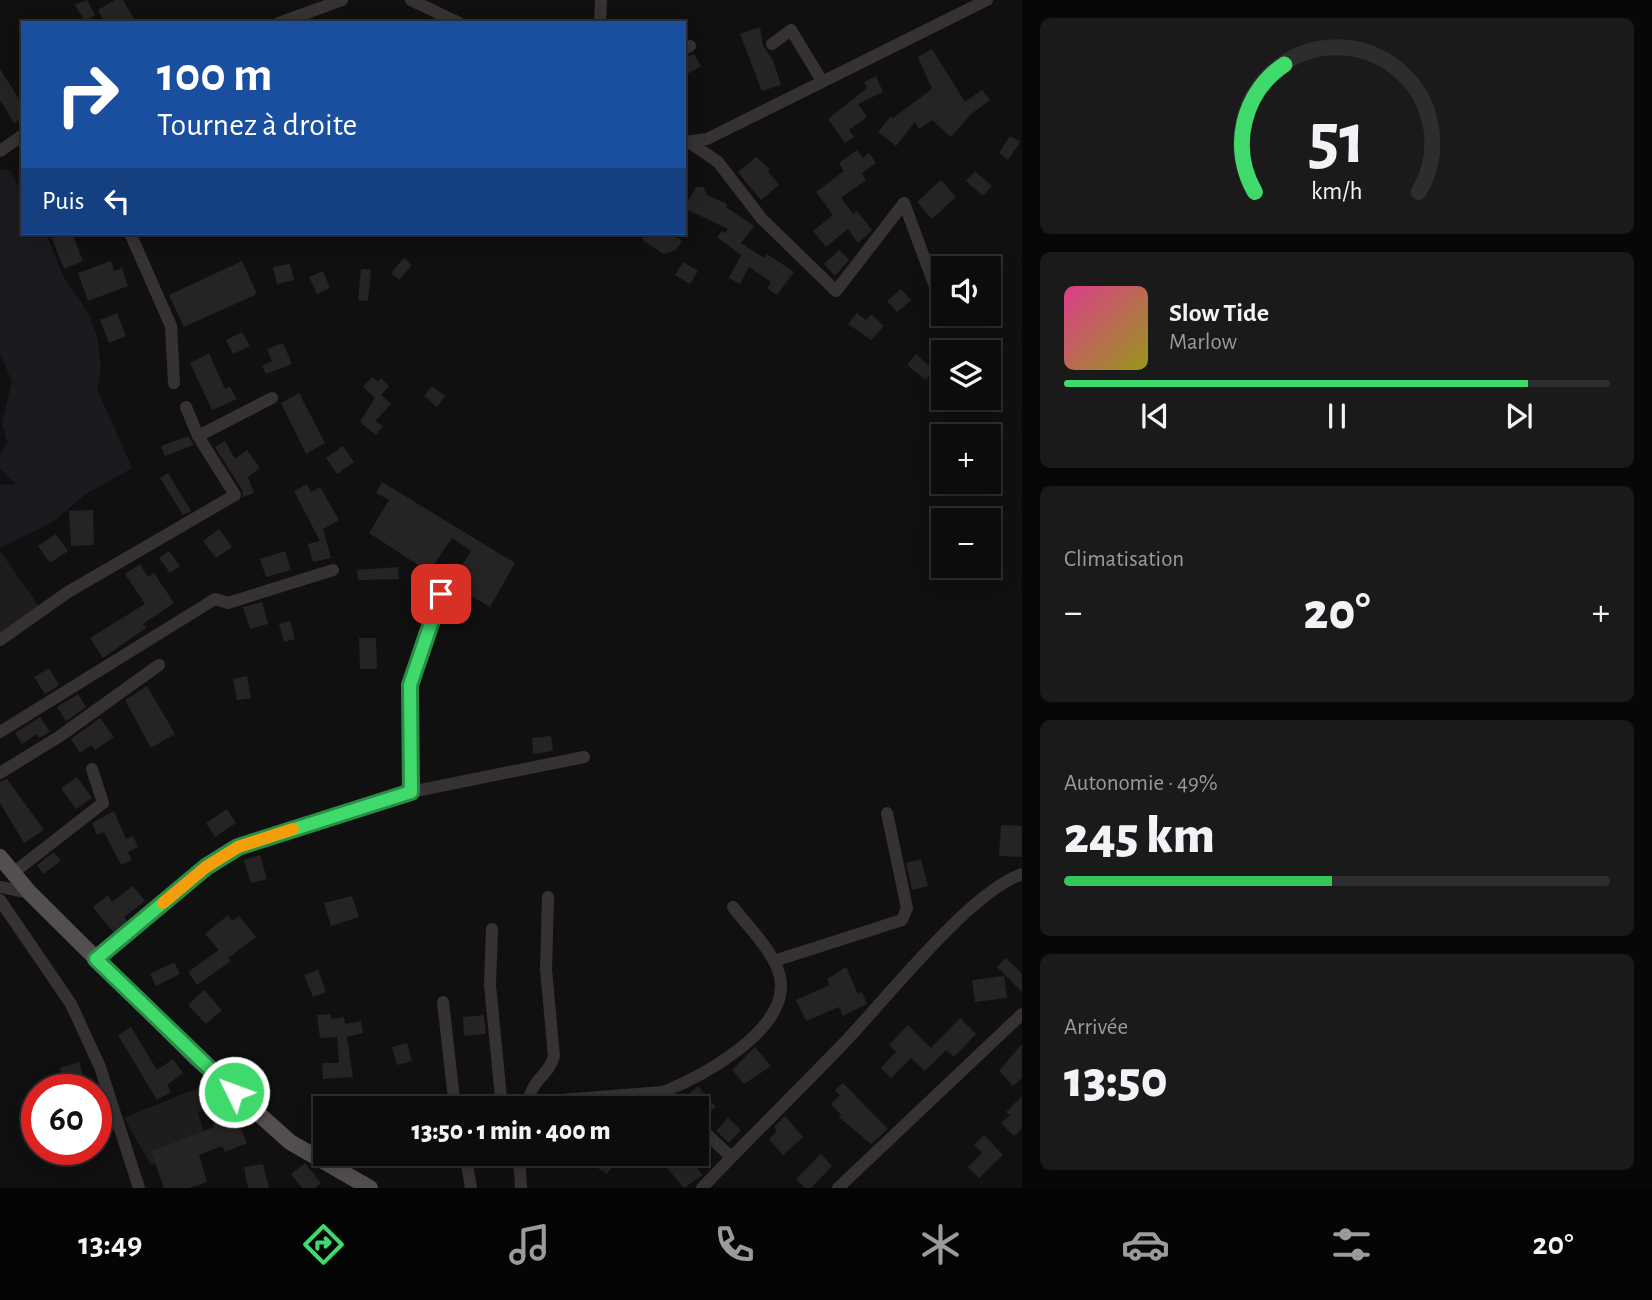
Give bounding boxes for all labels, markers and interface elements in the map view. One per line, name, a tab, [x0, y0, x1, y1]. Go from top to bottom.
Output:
icon: right	[42, 49, 133, 140]
text: 100 m	[157, 51, 273, 100]
text: 51	[1308, 104, 1366, 177]
text: Tournez à droite	[157, 109, 357, 141]
text: km/h	[1311, 179, 1363, 204]
icon: left	[98, 182, 136, 220]
text: Puis	[42, 188, 84, 214]
map controls	[931, 256, 1001, 578]
button: sound	[931, 256, 1001, 326]
text: Slow Tide	[1169, 300, 1269, 326]
text: Marlow	[1169, 331, 1237, 354]
button: layers	[931, 340, 1001, 410]
icon: previous	[1136, 397, 1174, 435]
icon: pause	[1318, 397, 1356, 435]
icon: next	[1500, 397, 1538, 435]
button: +	[931, 424, 1001, 494]
button: −	[931, 508, 1001, 578]
text: Climatisation	[1064, 548, 1184, 571]
pin	[411, 564, 471, 624]
icon: arrive	[422, 575, 460, 613]
text: 20°	[1303, 586, 1371, 638]
text: −	[1064, 594, 1082, 632]
text: +	[1592, 594, 1610, 632]
text: Autonomie · 49%	[1064, 772, 1218, 795]
text: 245 km	[1064, 810, 1215, 862]
text: Arrivée	[1064, 1016, 1128, 1039]
text: 13:50	[1064, 1054, 1168, 1106]
position arrow	[197, 1055, 271, 1129]
speed limit sign: 60	[21, 1074, 112, 1165]
text: 13:50 · 1 min · 400 m	[411, 1118, 611, 1144]
icon: directions	[299, 1220, 348, 1269]
icon: music	[505, 1220, 554, 1269]
icon: phone	[710, 1220, 759, 1269]
icon: climate	[916, 1220, 965, 1269]
icon: car	[1121, 1220, 1170, 1269]
icon: filters	[1327, 1220, 1376, 1269]
text: 13:49	[78, 1228, 142, 1260]
text: 20°	[1533, 1228, 1574, 1260]

